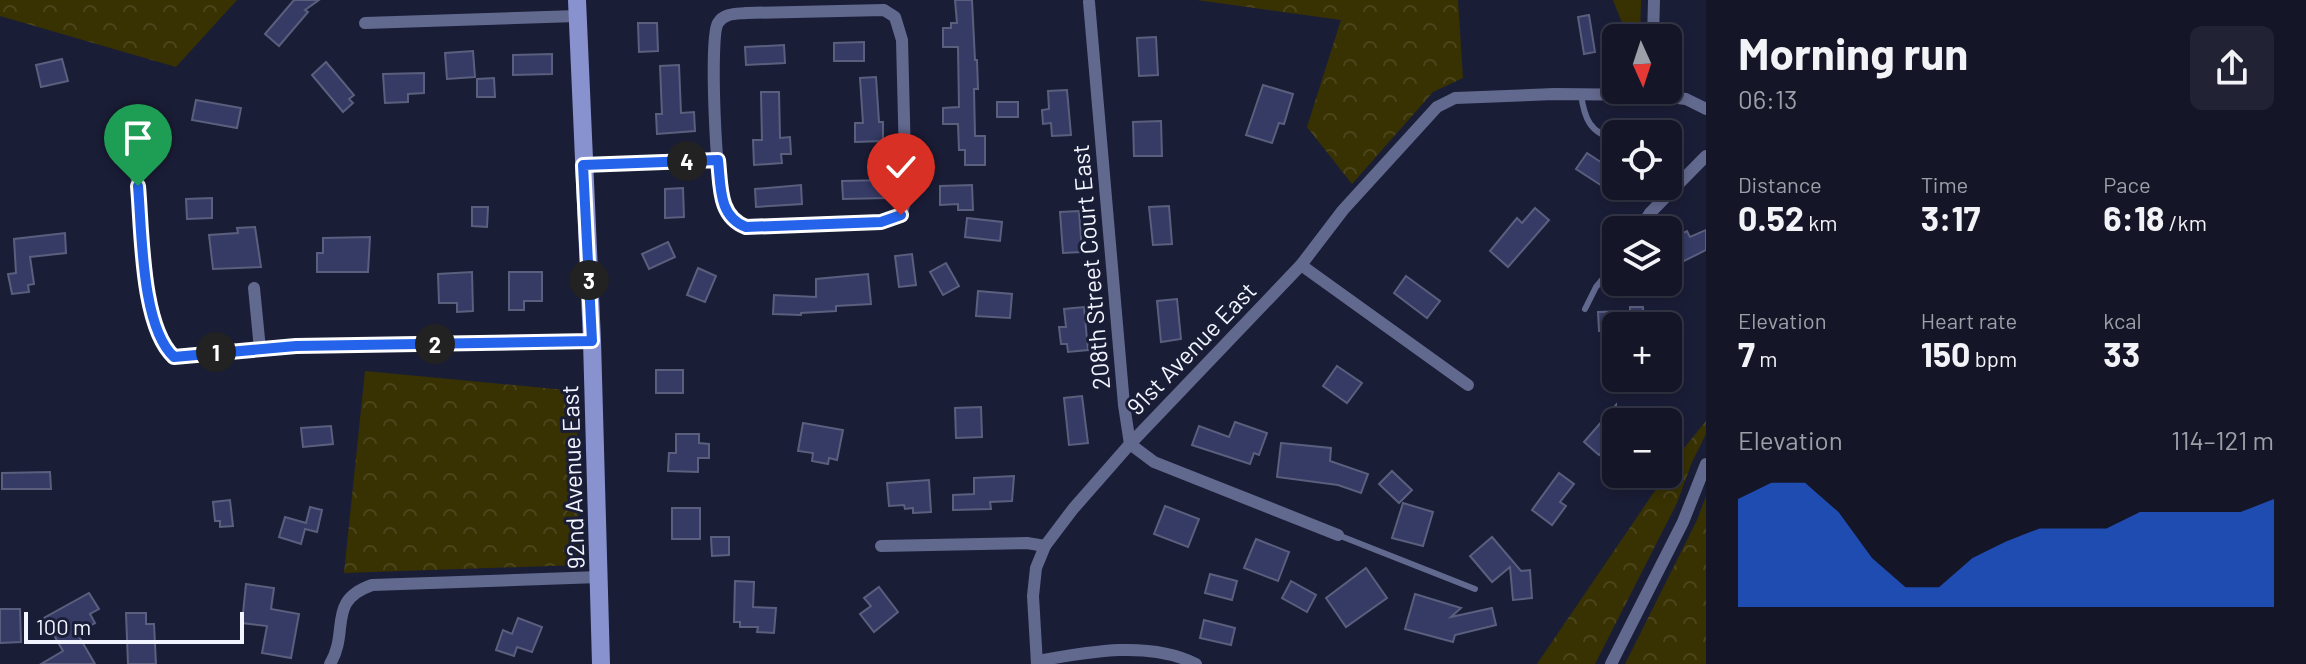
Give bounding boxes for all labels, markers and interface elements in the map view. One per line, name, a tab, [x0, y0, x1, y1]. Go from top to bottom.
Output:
north arrow	[1602, 24, 1682, 104]
map controls	[1602, 24, 1682, 488]
text: Morning run	[1738, 26, 1968, 79]
button: share	[2190, 26, 2274, 110]
text: 06:13	[1738, 83, 1797, 114]
pin	[104, 104, 172, 186]
icon: arrive	[116, 116, 160, 160]
button: locate	[1602, 120, 1682, 200]
pin	[867, 133, 935, 215]
pin: 4	[667, 141, 707, 181]
street label: 208th Street Court East	[1065, 143, 1115, 391]
icon: check	[879, 145, 923, 189]
text: 4	[680, 148, 694, 174]
text: Distance	[1738, 171, 1822, 197]
text: Time	[1921, 171, 1968, 197]
text: Pace	[2103, 171, 2151, 197]
text: 0.52	[1738, 197, 1804, 238]
text: 3:17	[1921, 197, 1980, 238]
text: 6:18	[2103, 197, 2164, 238]
text: km	[1804, 209, 1838, 235]
text: /km	[2164, 209, 2207, 235]
button: layers	[1602, 216, 1682, 296]
pin: 3	[569, 260, 609, 300]
text: 3	[583, 267, 595, 293]
street label: 91st Avenue East	[1120, 275, 1262, 421]
text: Elevation	[1738, 307, 1827, 333]
text: Heart rate	[1921, 307, 2017, 333]
text: kcal	[2103, 307, 2142, 333]
button: +	[1602, 312, 1682, 392]
pin: 2	[415, 324, 455, 364]
text: 2	[429, 331, 441, 357]
pin: 1	[196, 332, 236, 372]
text: 7	[1738, 333, 1755, 374]
text: 150	[1921, 333, 1970, 374]
text: 33	[2103, 333, 2140, 374]
text: 1	[212, 339, 220, 365]
text: m	[1755, 345, 1777, 371]
text: bpm	[1970, 345, 2017, 371]
street label: 92nd Avenue East	[554, 384, 590, 570]
button: −	[1602, 408, 1682, 488]
text: Elevation	[1738, 424, 1843, 455]
text: 114–121 m	[2171, 424, 2274, 455]
scale bar	[24, 608, 244, 644]
text: 100 m	[36, 613, 91, 639]

